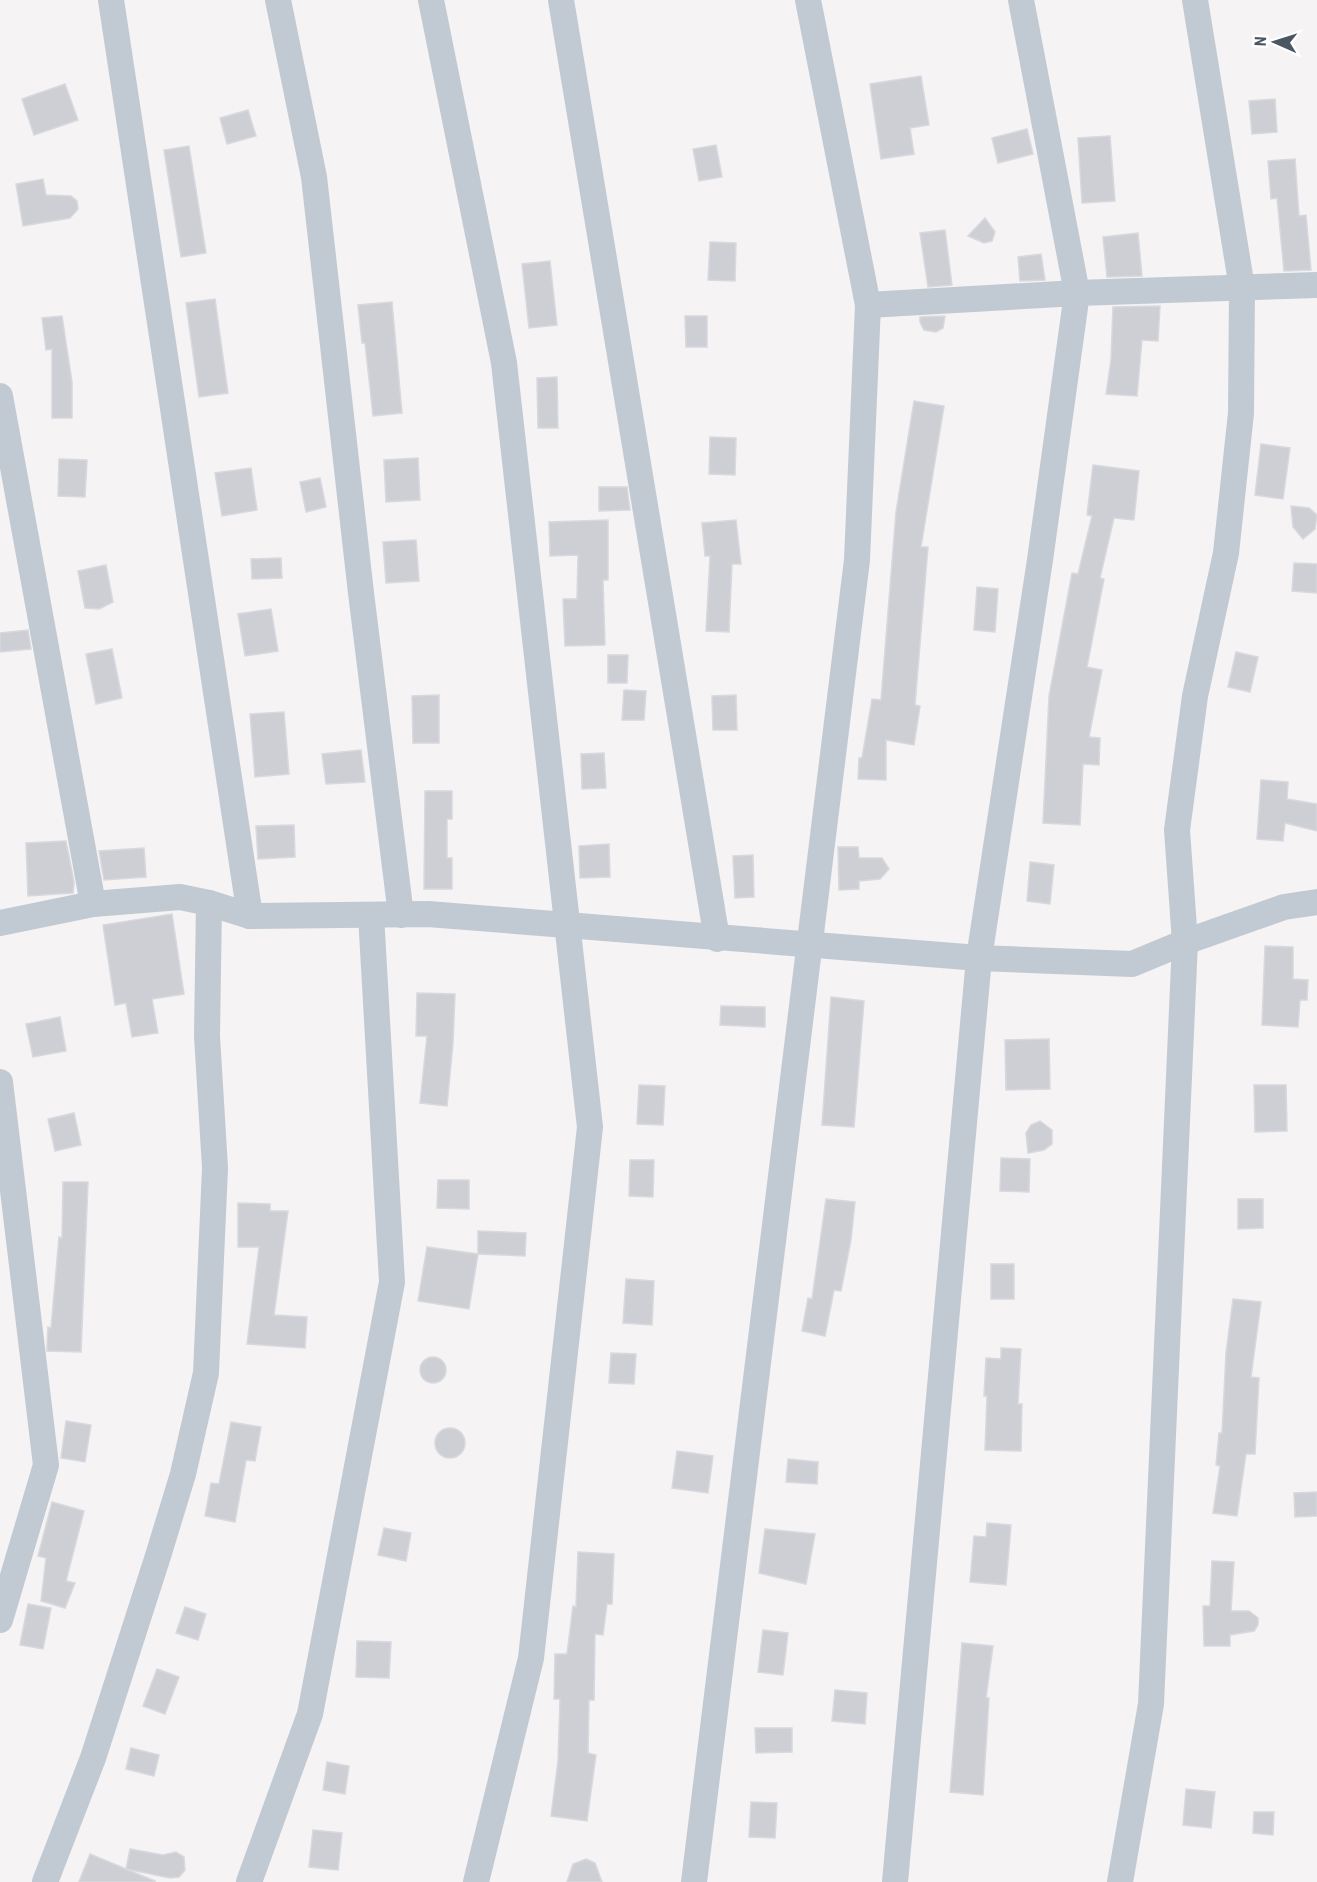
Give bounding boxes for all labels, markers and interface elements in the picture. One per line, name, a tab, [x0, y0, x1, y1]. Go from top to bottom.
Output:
north arrow	[1245, 12, 1305, 72]
text: N	[1251, 36, 1270, 47]

